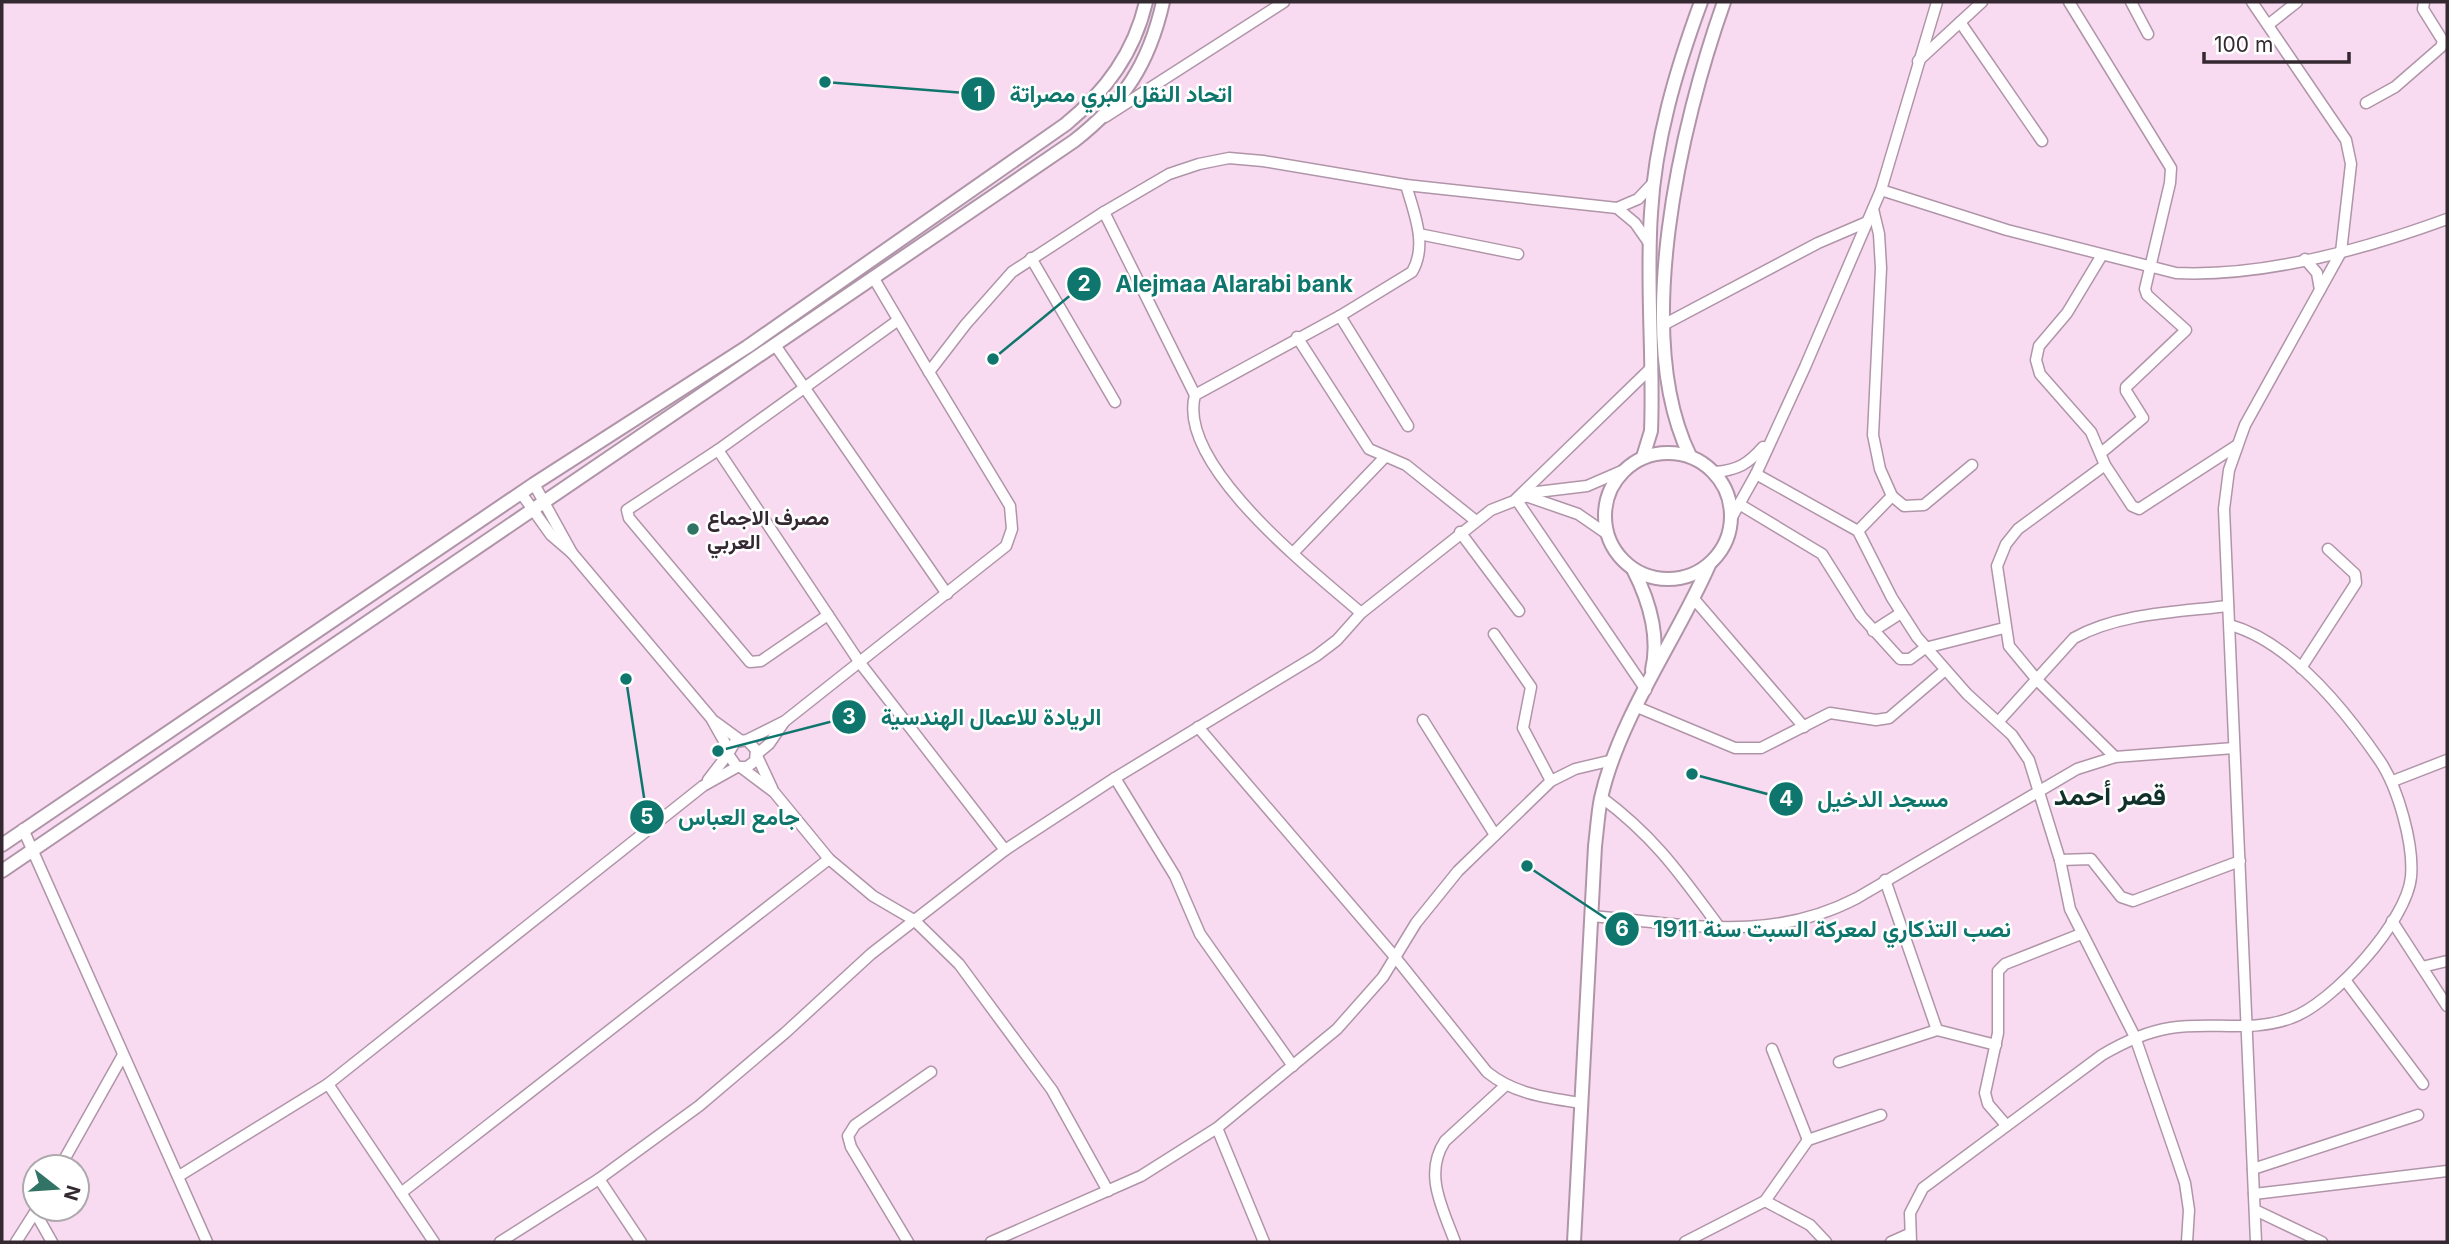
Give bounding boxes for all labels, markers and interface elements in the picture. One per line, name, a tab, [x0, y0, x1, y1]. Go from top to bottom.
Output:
scale bar	[2204, 21, 2349, 65]
text: 100 m	[2214, 32, 2273, 57]
callout: اتحاد النقل البري مصراتة	[960, 72, 1247, 116]
text: اتحاد النقل البري مصراتة	[1009, 80, 1233, 113]
text: 1	[973, 82, 983, 107]
callout: Alejmaa Alarabi bank	[1067, 262, 1367, 306]
text: Alejmaa Alarabi bank	[1115, 270, 1353, 298]
text: 2	[1077, 271, 1091, 296]
place label: مصرف الاجماع العربي	[707, 505, 829, 559]
marker: مصرف الاجماع العربي	[685, 521, 701, 537]
callout: الريادة للاعمال الهندسية	[831, 695, 1115, 739]
text: الريادة للاعمال الهندسية	[881, 703, 1101, 732]
text: 3	[842, 704, 856, 729]
callout: مسجد الدخيل	[1769, 777, 1963, 821]
district label: قصر أحمد	[2054, 778, 2166, 813]
text: مسجد الدخيل	[1817, 785, 1949, 813]
text: 4	[1779, 786, 1793, 811]
callout: جامع العباس	[629, 795, 814, 839]
text: جامع العباس	[678, 803, 800, 833]
text: 5	[640, 804, 654, 829]
callout: نصب التذكاري لمعركة السبت سنة 1911	[1604, 907, 2026, 951]
text: نصب التذكاري لمعركة السبت سنة 1911	[1653, 915, 2011, 948]
text: 6	[1615, 916, 1629, 941]
north arrow	[21, 1153, 91, 1223]
text: N	[59, 1183, 85, 1203]

